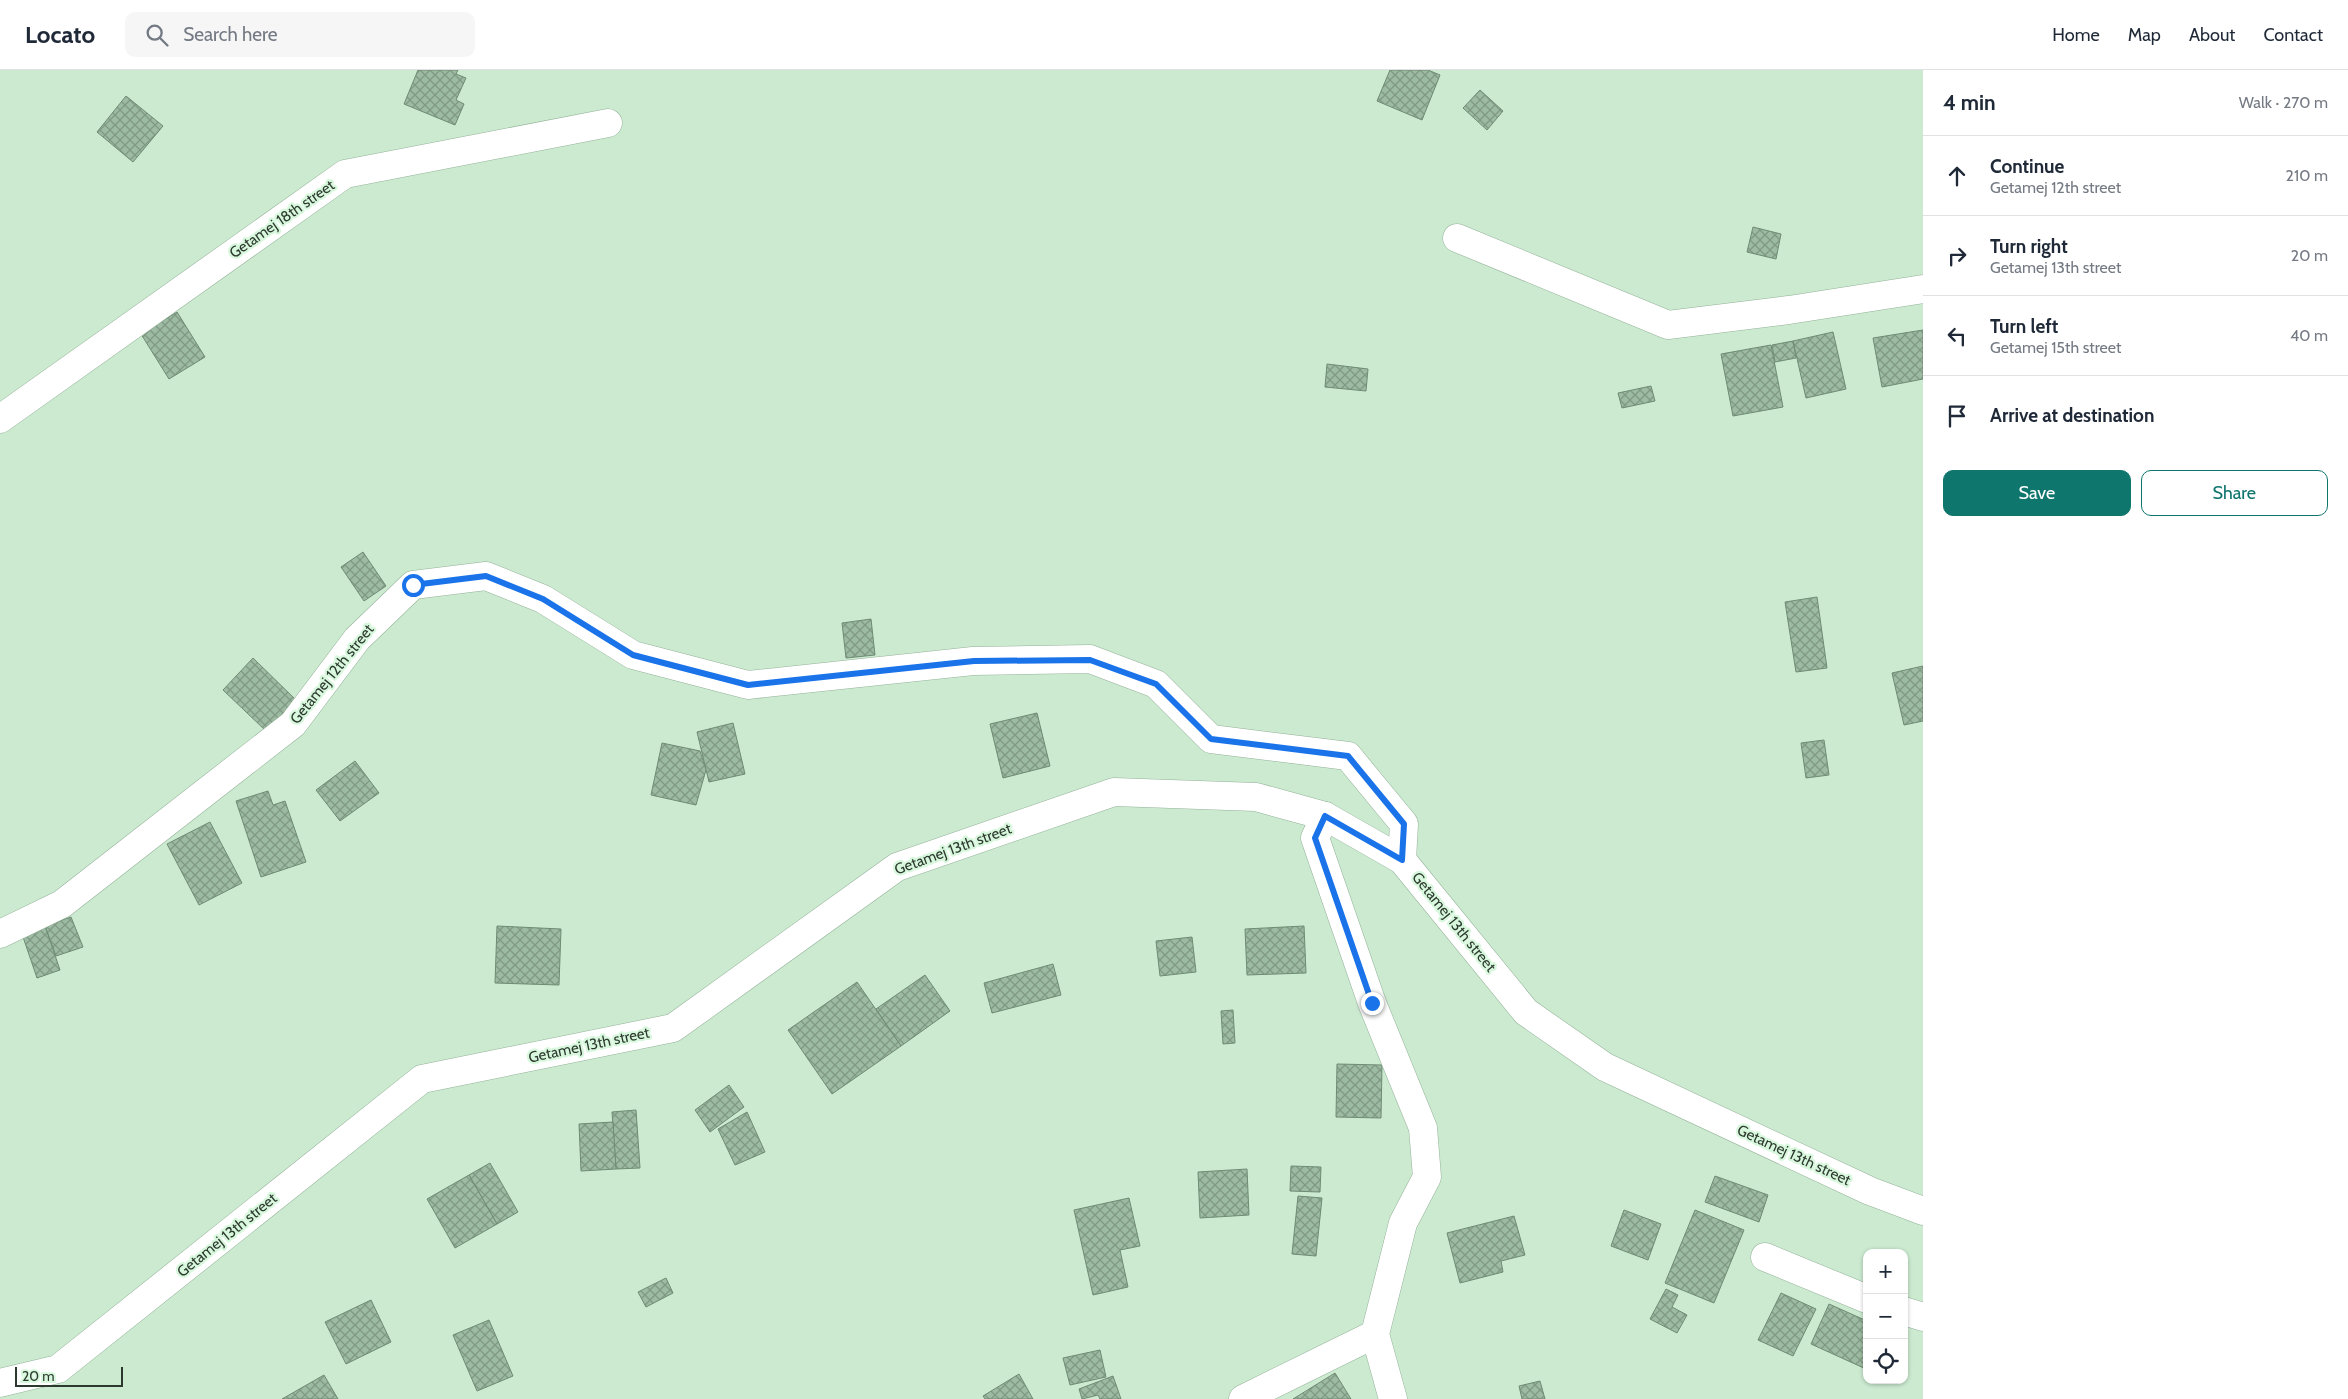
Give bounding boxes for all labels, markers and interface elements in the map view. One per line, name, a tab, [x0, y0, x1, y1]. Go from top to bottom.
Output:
search box	[125, 12, 475, 57]
text: Locato	[25, 20, 95, 49]
icon: search	[143, 21, 171, 49]
text: Search here	[183, 23, 278, 46]
text: Home	[2052, 24, 2100, 46]
text: Map	[2128, 24, 2161, 46]
text: About	[2189, 24, 2235, 46]
text: Contact	[2263, 24, 2323, 46]
text: 4 min	[1943, 90, 1996, 115]
text: Walk · 270 m	[2239, 93, 2328, 112]
text: Continue	[1990, 155, 2064, 178]
icon: ahead	[1943, 162, 1971, 190]
text: 210 m	[2286, 166, 2328, 185]
street label: Getamej 18th street	[226, 176, 338, 262]
text: Getamej 12th street	[1990, 178, 2121, 197]
text: Turn right	[1990, 235, 2068, 258]
icon: right	[1943, 242, 1971, 270]
text: 20 m	[2291, 246, 2328, 265]
text: Getamej 13th street	[1990, 258, 2121, 277]
text: Turn left	[1990, 315, 2058, 338]
icon: left	[1943, 322, 1971, 350]
text: 40 m	[2290, 326, 2328, 345]
text: Getamej 15th street	[1990, 338, 2121, 357]
icon: arrive	[1943, 402, 1971, 430]
text: Arrive at destination	[1990, 404, 2154, 427]
button: Save	[1943, 470, 2131, 516]
button: Share	[2141, 470, 2328, 516]
route start	[402, 574, 425, 597]
street label: Getamej 12th street	[286, 621, 378, 727]
street label: Getamej 13th street	[892, 819, 1014, 879]
street label: Getamej 13th street	[1408, 868, 1500, 976]
route end	[1361, 992, 1384, 1015]
street label: Getamej 13th street	[527, 1023, 651, 1067]
street label: Getamej 13th street	[1734, 1121, 1854, 1189]
street label: Getamej 13th street	[173, 1189, 281, 1281]
map controls	[1863, 1249, 1908, 1384]
button: +	[1863, 1249, 1908, 1294]
button: −	[1863, 1294, 1908, 1339]
button: locate	[1863, 1339, 1908, 1384]
scale bar	[15, 1364, 122, 1387]
text: 20 m	[22, 1367, 55, 1385]

